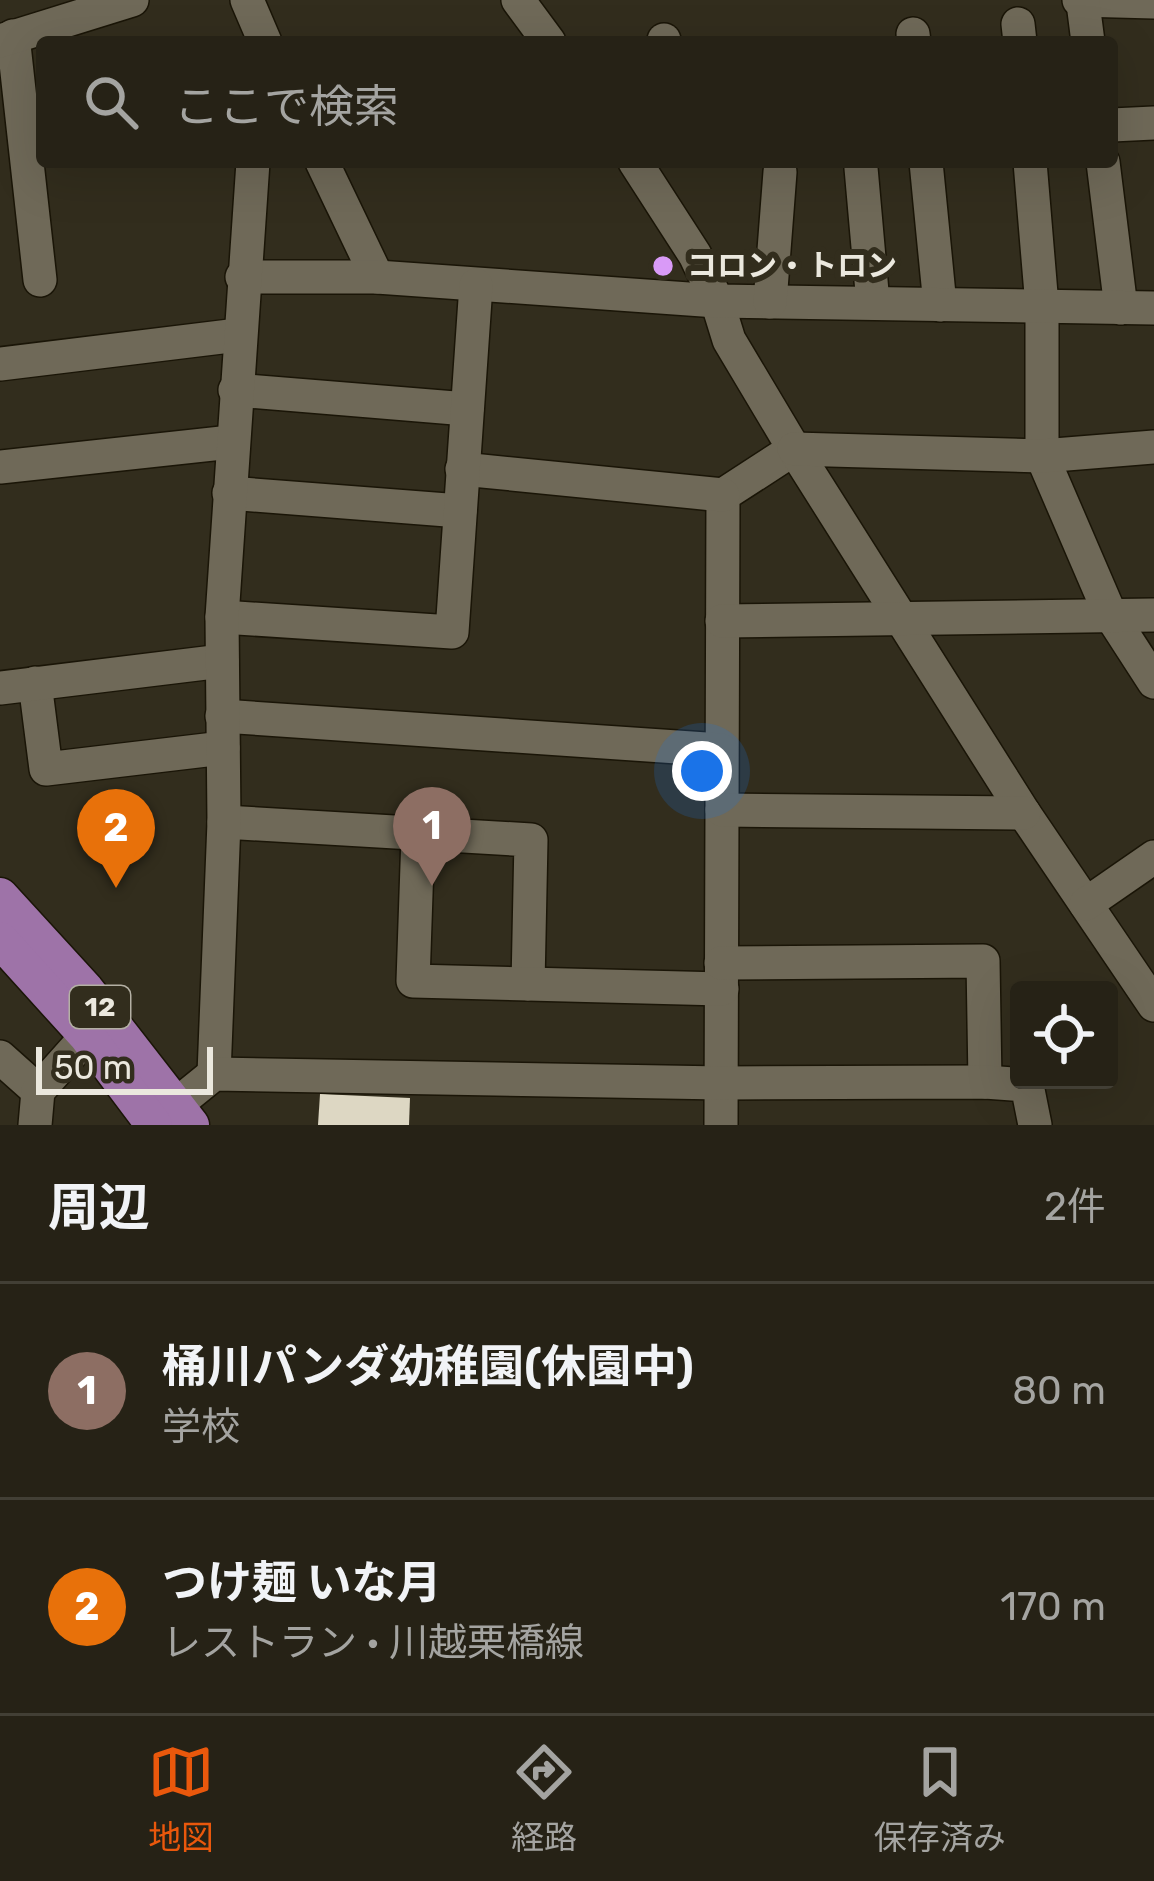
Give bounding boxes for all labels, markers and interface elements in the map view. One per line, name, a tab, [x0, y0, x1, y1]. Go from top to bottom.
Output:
search box	[36, 36, 1118, 168]
icon: search	[78, 69, 144, 135]
text: ここで検索	[174, 80, 399, 133]
place label: コロン・トロン	[687, 248, 897, 284]
marker: コロン・トロン	[650, 253, 676, 279]
your location	[672, 741, 732, 801]
pin: 1	[393, 787, 471, 886]
pin: 2	[77, 789, 155, 888]
map controls	[1010, 981, 1118, 1089]
button: locate	[1010, 981, 1118, 1089]
road number: 12	[70, 986, 130, 1028]
scale bar	[36, 1041, 213, 1094]
text: 50 m	[54, 1048, 132, 1087]
text: 周辺	[48, 1177, 150, 1238]
text: 2件	[1044, 1184, 1106, 1230]
text: 桶川パンダ幼稚園(休園中)	[162, 1340, 694, 1393]
text: 1	[77, 1368, 97, 1414]
text: 80 m	[1012, 1368, 1106, 1414]
text: 学校	[162, 1404, 240, 1450]
text: つけ麺 いな月	[162, 1556, 442, 1609]
text: 2	[74, 1584, 100, 1630]
text: 170 m	[1000, 1584, 1106, 1630]
text: レストラン · 川越栗橋線	[162, 1620, 584, 1666]
tab: 地図	[148, 1739, 214, 1859]
tab: 経路	[511, 1739, 577, 1859]
tab: 保存済み	[874, 1739, 1006, 1859]

